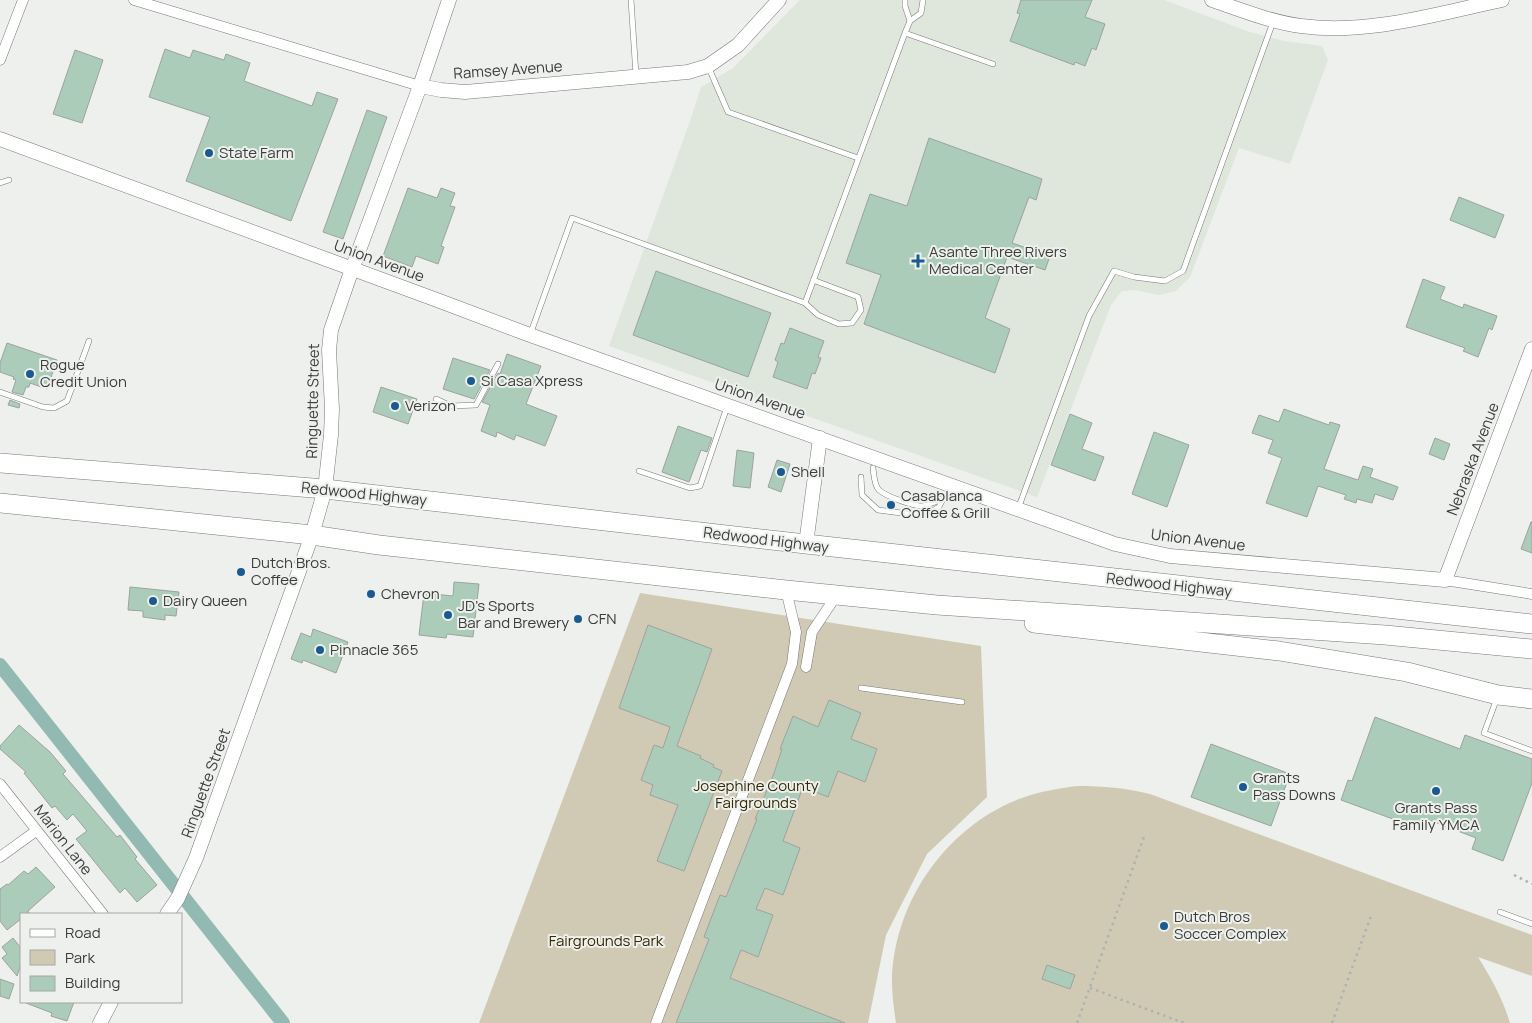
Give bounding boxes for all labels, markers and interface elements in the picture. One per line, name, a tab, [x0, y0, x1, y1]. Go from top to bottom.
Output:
street label: Ramsey Avenue	[453, 55, 563, 84]
place label: State Farm	[219, 142, 294, 163]
marker: State Farm	[203, 147, 215, 159]
street label: Union Avenue	[331, 234, 428, 287]
place label: Asante Three Rivers Medical Center	[929, 241, 1067, 279]
marker: Asante Three Rivers Medical Center	[911, 254, 925, 268]
street label: Ringuette Street	[301, 343, 324, 459]
place label: Rogue Credit Union	[40, 354, 127, 392]
marker: Rogue Credit Union	[24, 368, 36, 380]
place label: Si Casa Xpress	[481, 370, 583, 391]
street label: Union Avenue	[712, 373, 809, 424]
marker: Si Casa Xpress	[465, 375, 477, 387]
place label: Verizon	[405, 395, 456, 416]
street label: Nebraska Avenue	[1441, 399, 1504, 518]
marker: Verizon	[389, 400, 401, 412]
place label: Shell	[791, 461, 825, 482]
marker: Shell	[775, 466, 787, 478]
street label: Redwood Highway	[300, 476, 428, 511]
place label: Casablanca Coffee & Grill	[901, 485, 990, 523]
marker: Casablanca Coffee & Grill	[885, 499, 897, 511]
street label: Redwood Highway	[702, 521, 830, 558]
street label: Union Avenue	[1150, 523, 1247, 556]
place label: Dutch Bros. Coffee	[251, 552, 331, 590]
marker: Dutch Bros. Coffee	[235, 566, 247, 578]
street label: Redwood Highway	[1105, 567, 1233, 602]
place label: Chevron	[381, 583, 440, 604]
marker: Chevron	[365, 588, 377, 600]
place label: Dairy Queen	[163, 590, 247, 611]
marker: Dairy Queen	[147, 595, 159, 607]
place label: JD's Sports Bar and Brewery	[458, 595, 569, 633]
place label: CFN	[588, 608, 617, 629]
marker: JD's Sports Bar and Brewery	[442, 609, 454, 621]
marker: CFN	[572, 613, 584, 625]
place label: Pinnacle 365	[330, 639, 418, 660]
marker: Pinnacle 365	[314, 644, 326, 656]
street label: Ringuette Street	[176, 725, 235, 841]
place label: Grants Pass Downs	[1253, 767, 1336, 805]
park label: Josephine County Fairgrounds	[693, 775, 819, 813]
marker: Grants Pass Downs	[1237, 781, 1249, 793]
marker: Grants Pass Family YMCA	[1430, 785, 1442, 797]
place label: Grants Pass Family YMCA	[1392, 797, 1480, 835]
street label: Marion Lane	[29, 800, 98, 880]
place label: Dutch Bros Soccer Complex	[1174, 906, 1287, 944]
legend	[20, 913, 182, 1003]
marker: Dutch Bros Soccer Complex	[1158, 920, 1170, 932]
text: Road	[65, 922, 101, 943]
park label: Fairgrounds Park	[549, 930, 664, 951]
text: Park	[65, 947, 95, 968]
text: Building	[65, 972, 120, 993]

